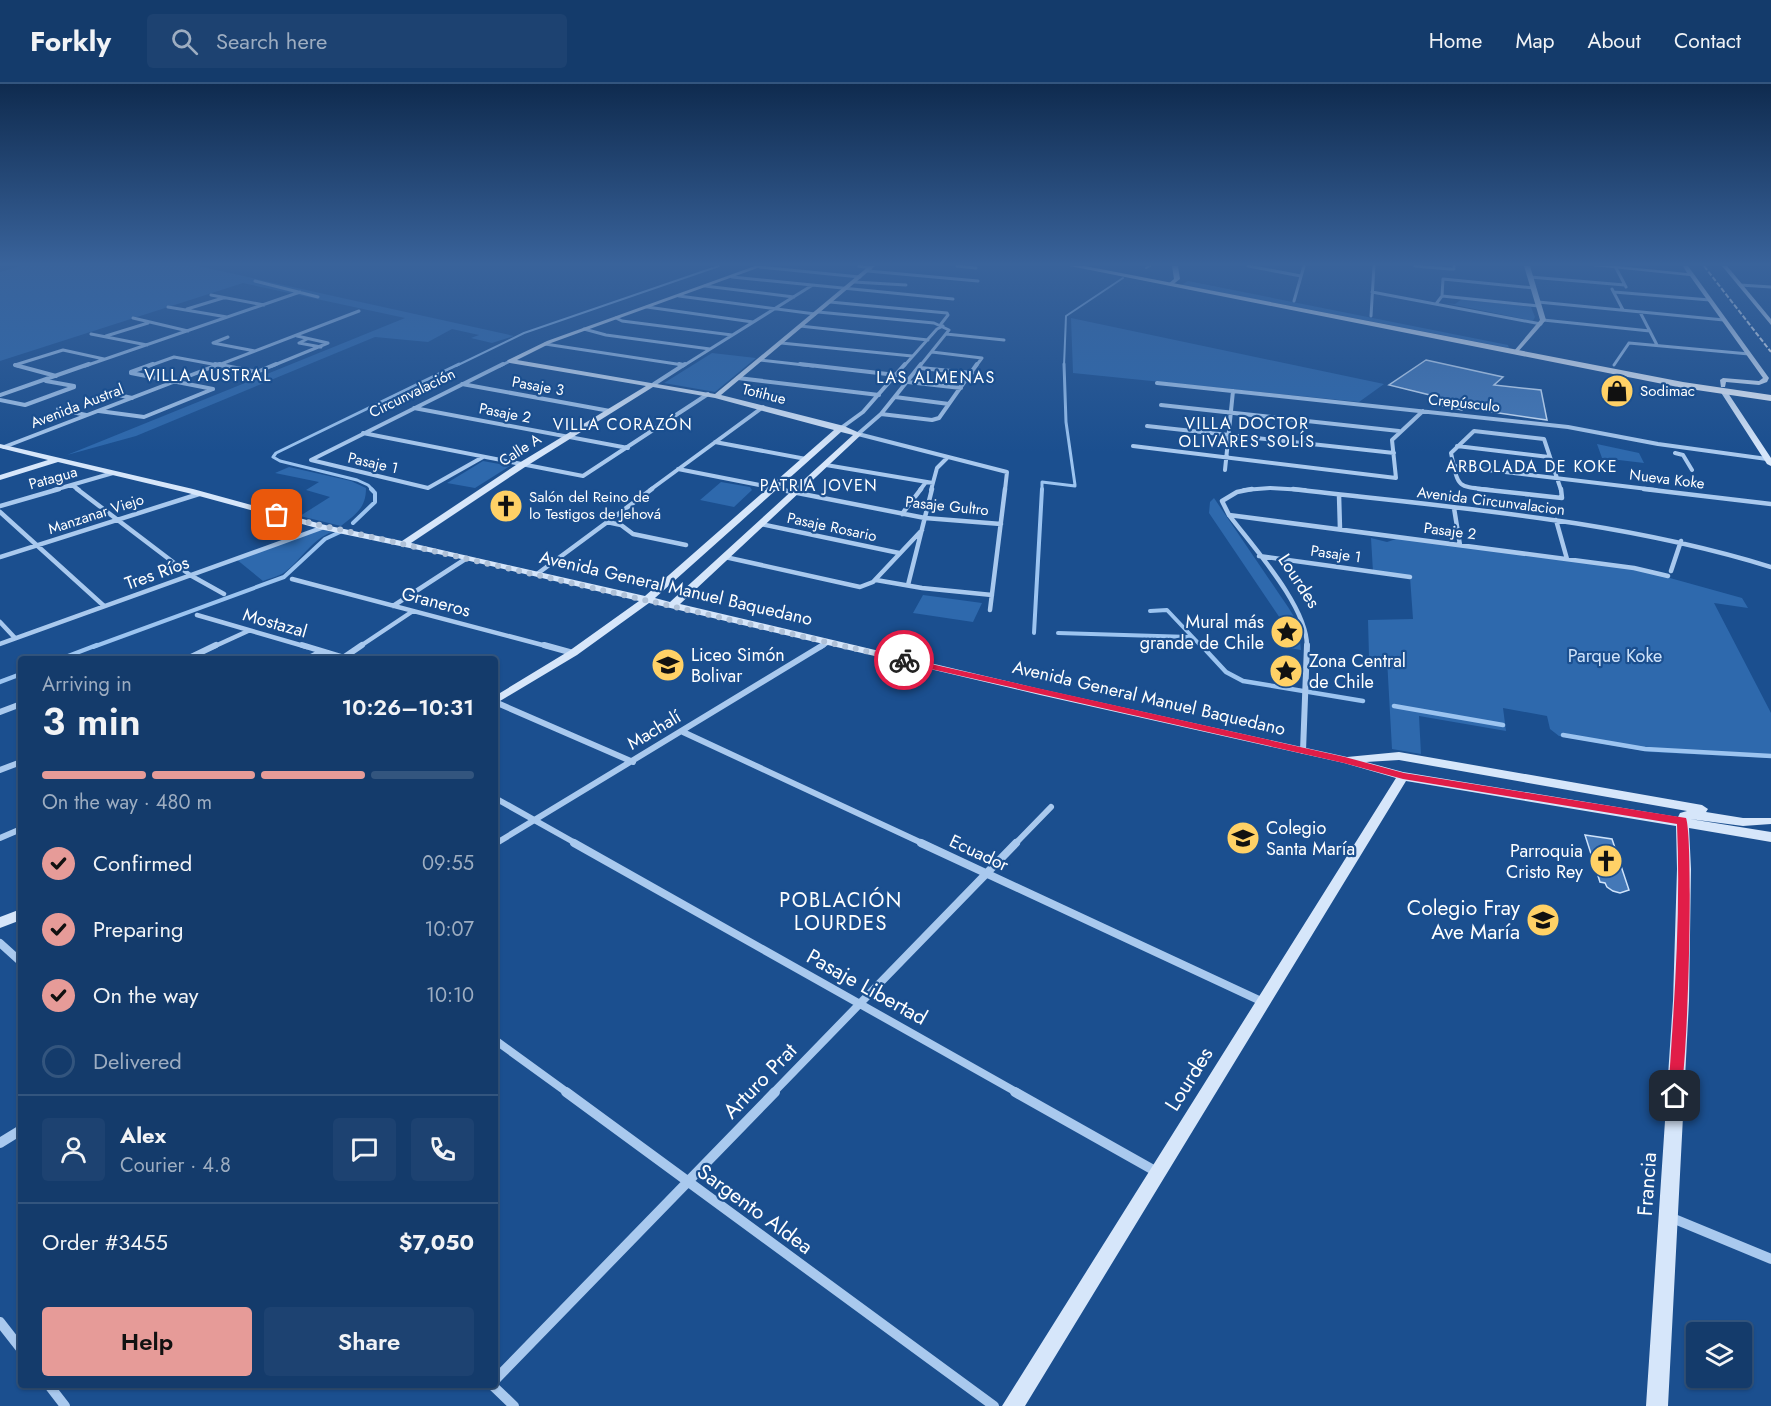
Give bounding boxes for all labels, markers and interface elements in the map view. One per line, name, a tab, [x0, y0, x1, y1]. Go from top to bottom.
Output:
search box	[147, 14, 567, 68]
text: Forkly	[30, 21, 111, 62]
icon: search	[168, 25, 201, 58]
text: Search here	[216, 25, 327, 57]
text: Home	[1429, 26, 1482, 56]
text: Map	[1515, 26, 1555, 56]
text: About	[1588, 26, 1641, 56]
text: Contact	[1674, 26, 1741, 56]
street label: Circunvalación	[365, 363, 459, 423]
district label: VILLA AUSTRAL	[144, 364, 272, 387]
district label: LAS ALMENAS	[876, 366, 996, 389]
street label: Pasaje 3	[510, 371, 566, 401]
shop icon: Sodimac	[1599, 373, 1635, 409]
street label: Avenida Austral	[27, 378, 127, 434]
street label: Totihue	[740, 378, 789, 410]
place label: Sodimac	[1640, 380, 1695, 402]
street label: Crepúsculo	[1427, 388, 1501, 418]
street label: Pasaje 2	[477, 397, 533, 429]
district label: VILLA DOCTOR OLIVARES SOLÍS	[1179, 412, 1315, 453]
district label: VILLA CORAZÓN	[553, 413, 693, 436]
street label: Calle A	[495, 428, 546, 472]
street label: Pasaje 1	[346, 447, 400, 479]
district label: ARBOLADA DE KOKE	[1446, 455, 1618, 478]
street label: Patagua	[26, 461, 80, 495]
street label: Nueva Koke	[1628, 463, 1706, 495]
district label: PATRIA JOVEN	[760, 474, 878, 497]
street label: Avenida Circunvalacion	[1416, 481, 1566, 521]
place label: Salón del Reino de lo Testigos de Jehová	[529, 486, 661, 525]
street label: Manzanar Viejo	[45, 488, 147, 540]
church icon: Salón del Reino de lo Testigos de Jehová	[488, 488, 524, 524]
pin	[251, 489, 302, 540]
street label: Pasaje Gultro	[904, 491, 990, 521]
icon: bag	[260, 498, 293, 531]
street label: Pasaje Rosario	[785, 507, 879, 547]
street label: Pasaje 2	[1422, 517, 1478, 545]
street label: Pasaje 1	[1309, 540, 1363, 568]
street label: Avenida General Manuel Baquedano	[537, 544, 815, 632]
street label: Tres Ríos	[121, 549, 193, 597]
street label: Lourdes	[1272, 549, 1326, 613]
street label: Graneros	[399, 580, 473, 624]
street label: Mostazal	[240, 601, 310, 645]
place label: Mural más grande de Chile	[1140, 609, 1264, 656]
place icon: Mural más grande de Chile	[1269, 614, 1305, 650]
courier	[874, 630, 934, 690]
place label: Liceo Simón Bolivar	[691, 642, 785, 689]
park label: Parque Koke	[1568, 643, 1662, 669]
icon: bike	[888, 644, 921, 677]
school or university icon: Liceo Simón Bolivar	[650, 647, 686, 683]
place label: Zona Central de Chile	[1309, 648, 1406, 695]
place icon: Zona Central de Chile	[1268, 653, 1304, 689]
street label: Avenida General Manuel Baquedano	[1010, 654, 1288, 742]
text: Arriving in	[42, 670, 132, 699]
text: 10:26–10:31	[341, 691, 474, 723]
text: 3 min	[42, 693, 141, 750]
street label: Machalí	[622, 703, 687, 756]
text: On the way · 480 m	[42, 788, 212, 817]
place label: Colegio Santa María	[1266, 815, 1355, 862]
school or university icon: Colegio Santa María	[1225, 820, 1261, 856]
street label: Ecuador	[945, 828, 1014, 878]
place label: Parroquia Cristo Rey	[1506, 838, 1583, 885]
church icon: Parroquia Cristo Rey	[1588, 843, 1624, 879]
icon: check	[42, 847, 75, 880]
text: Confirmed	[93, 847, 192, 879]
text: 09:55	[422, 849, 474, 878]
district label: POBLACIÓN LOURDES	[779, 886, 903, 938]
place label: Colegio Fray Ave María	[1407, 893, 1521, 947]
school or university icon: Colegio Fray Ave María	[1525, 902, 1561, 938]
icon: check	[42, 913, 75, 946]
text: Preparing	[93, 913, 184, 945]
text: 10:07	[425, 915, 474, 944]
street label: Pasaje Libertad	[801, 941, 933, 1033]
icon: check	[42, 979, 75, 1012]
text: On the way	[93, 979, 198, 1011]
text: 10:10	[426, 981, 474, 1010]
street label: Arturo Prat	[716, 1036, 804, 1126]
street label: Lourdes	[1158, 1041, 1220, 1117]
text: Delivered	[93, 1045, 182, 1077]
pin	[1649, 1070, 1700, 1121]
icon: home	[1658, 1079, 1691, 1112]
button: person	[42, 1118, 105, 1181]
button: chat	[333, 1118, 396, 1181]
button: phone	[411, 1118, 474, 1181]
text: Alex	[120, 1119, 166, 1151]
text: Courier · 4.8	[120, 1151, 231, 1180]
street label: Francia	[1630, 1151, 1664, 1217]
street label: Sargento Aldea	[691, 1157, 819, 1261]
text: Order #3455	[42, 1226, 168, 1258]
text: $7,050	[399, 1226, 474, 1258]
button: Help	[42, 1307, 252, 1376]
button: Share	[264, 1307, 474, 1376]
map controls	[1686, 1322, 1752, 1388]
button: layers	[1686, 1322, 1752, 1388]

